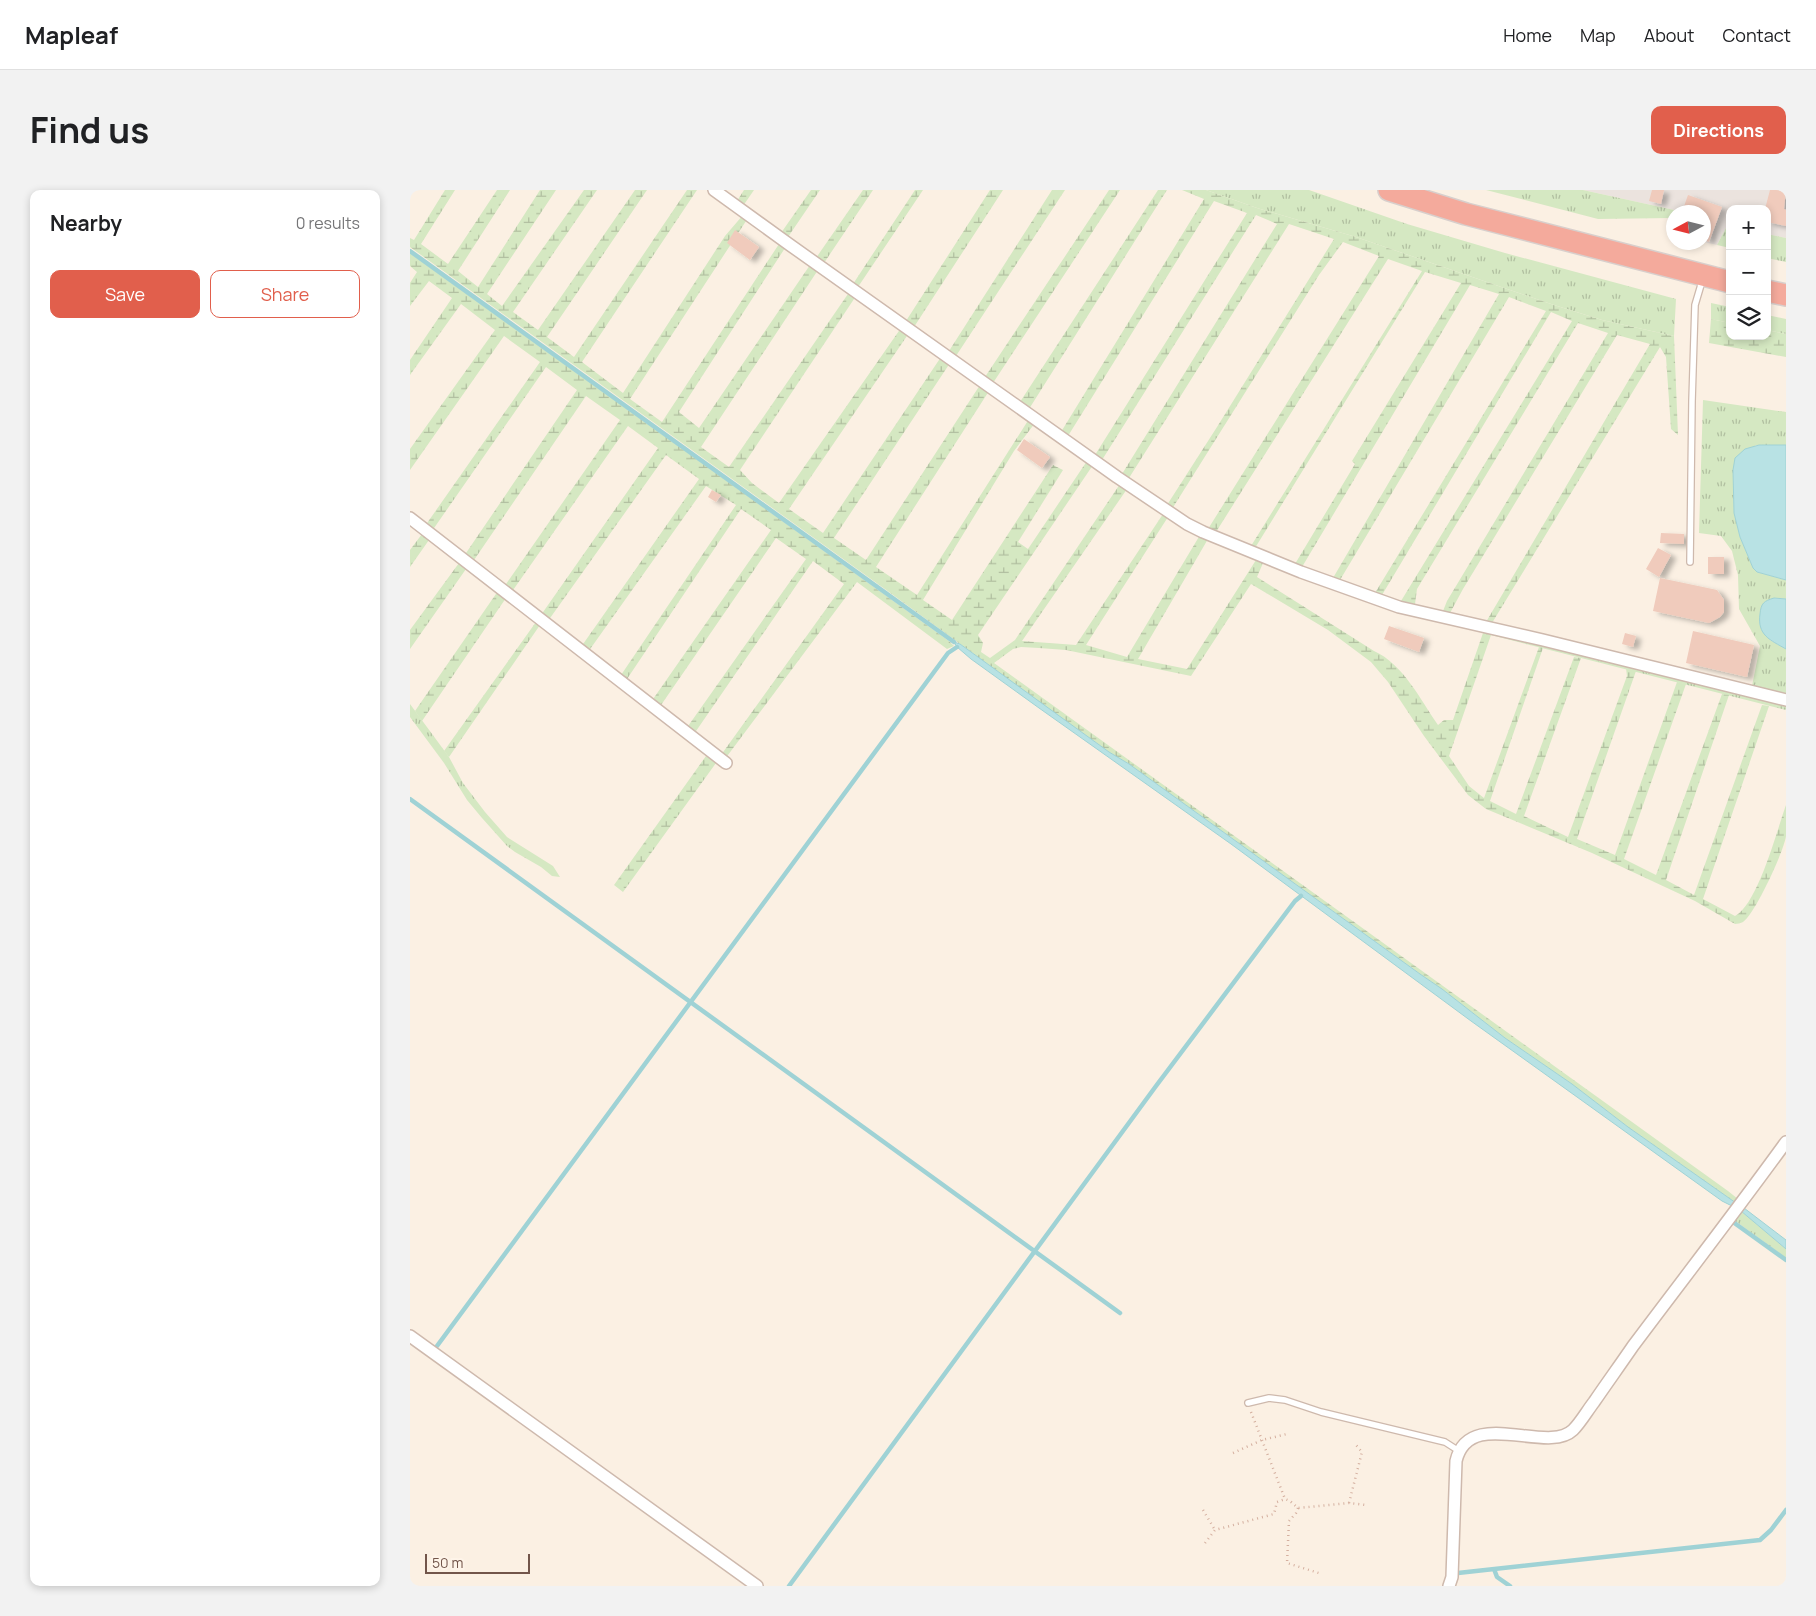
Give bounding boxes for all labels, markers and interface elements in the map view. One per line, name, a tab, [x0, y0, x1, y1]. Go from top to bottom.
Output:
text: Mapleaf	[25, 18, 118, 51]
text: Home	[1503, 23, 1552, 47]
text: Map	[1580, 23, 1616, 47]
text: About	[1644, 23, 1694, 47]
text: Contact	[1722, 23, 1791, 47]
text: Find us	[30, 106, 149, 154]
button: Directions	[1651, 106, 1786, 154]
north arrow	[1666, 205, 1711, 250]
map controls	[1726, 205, 1771, 340]
button: +	[1726, 205, 1771, 250]
text: Nearby	[50, 209, 122, 237]
text: 0 results	[296, 212, 360, 234]
button: −	[1726, 250, 1771, 295]
button: Save	[50, 270, 200, 318]
button: Share	[210, 270, 360, 318]
button: layers	[1726, 295, 1771, 340]
scale bar	[425, 1551, 530, 1574]
text: 50 m	[432, 1553, 463, 1572]

